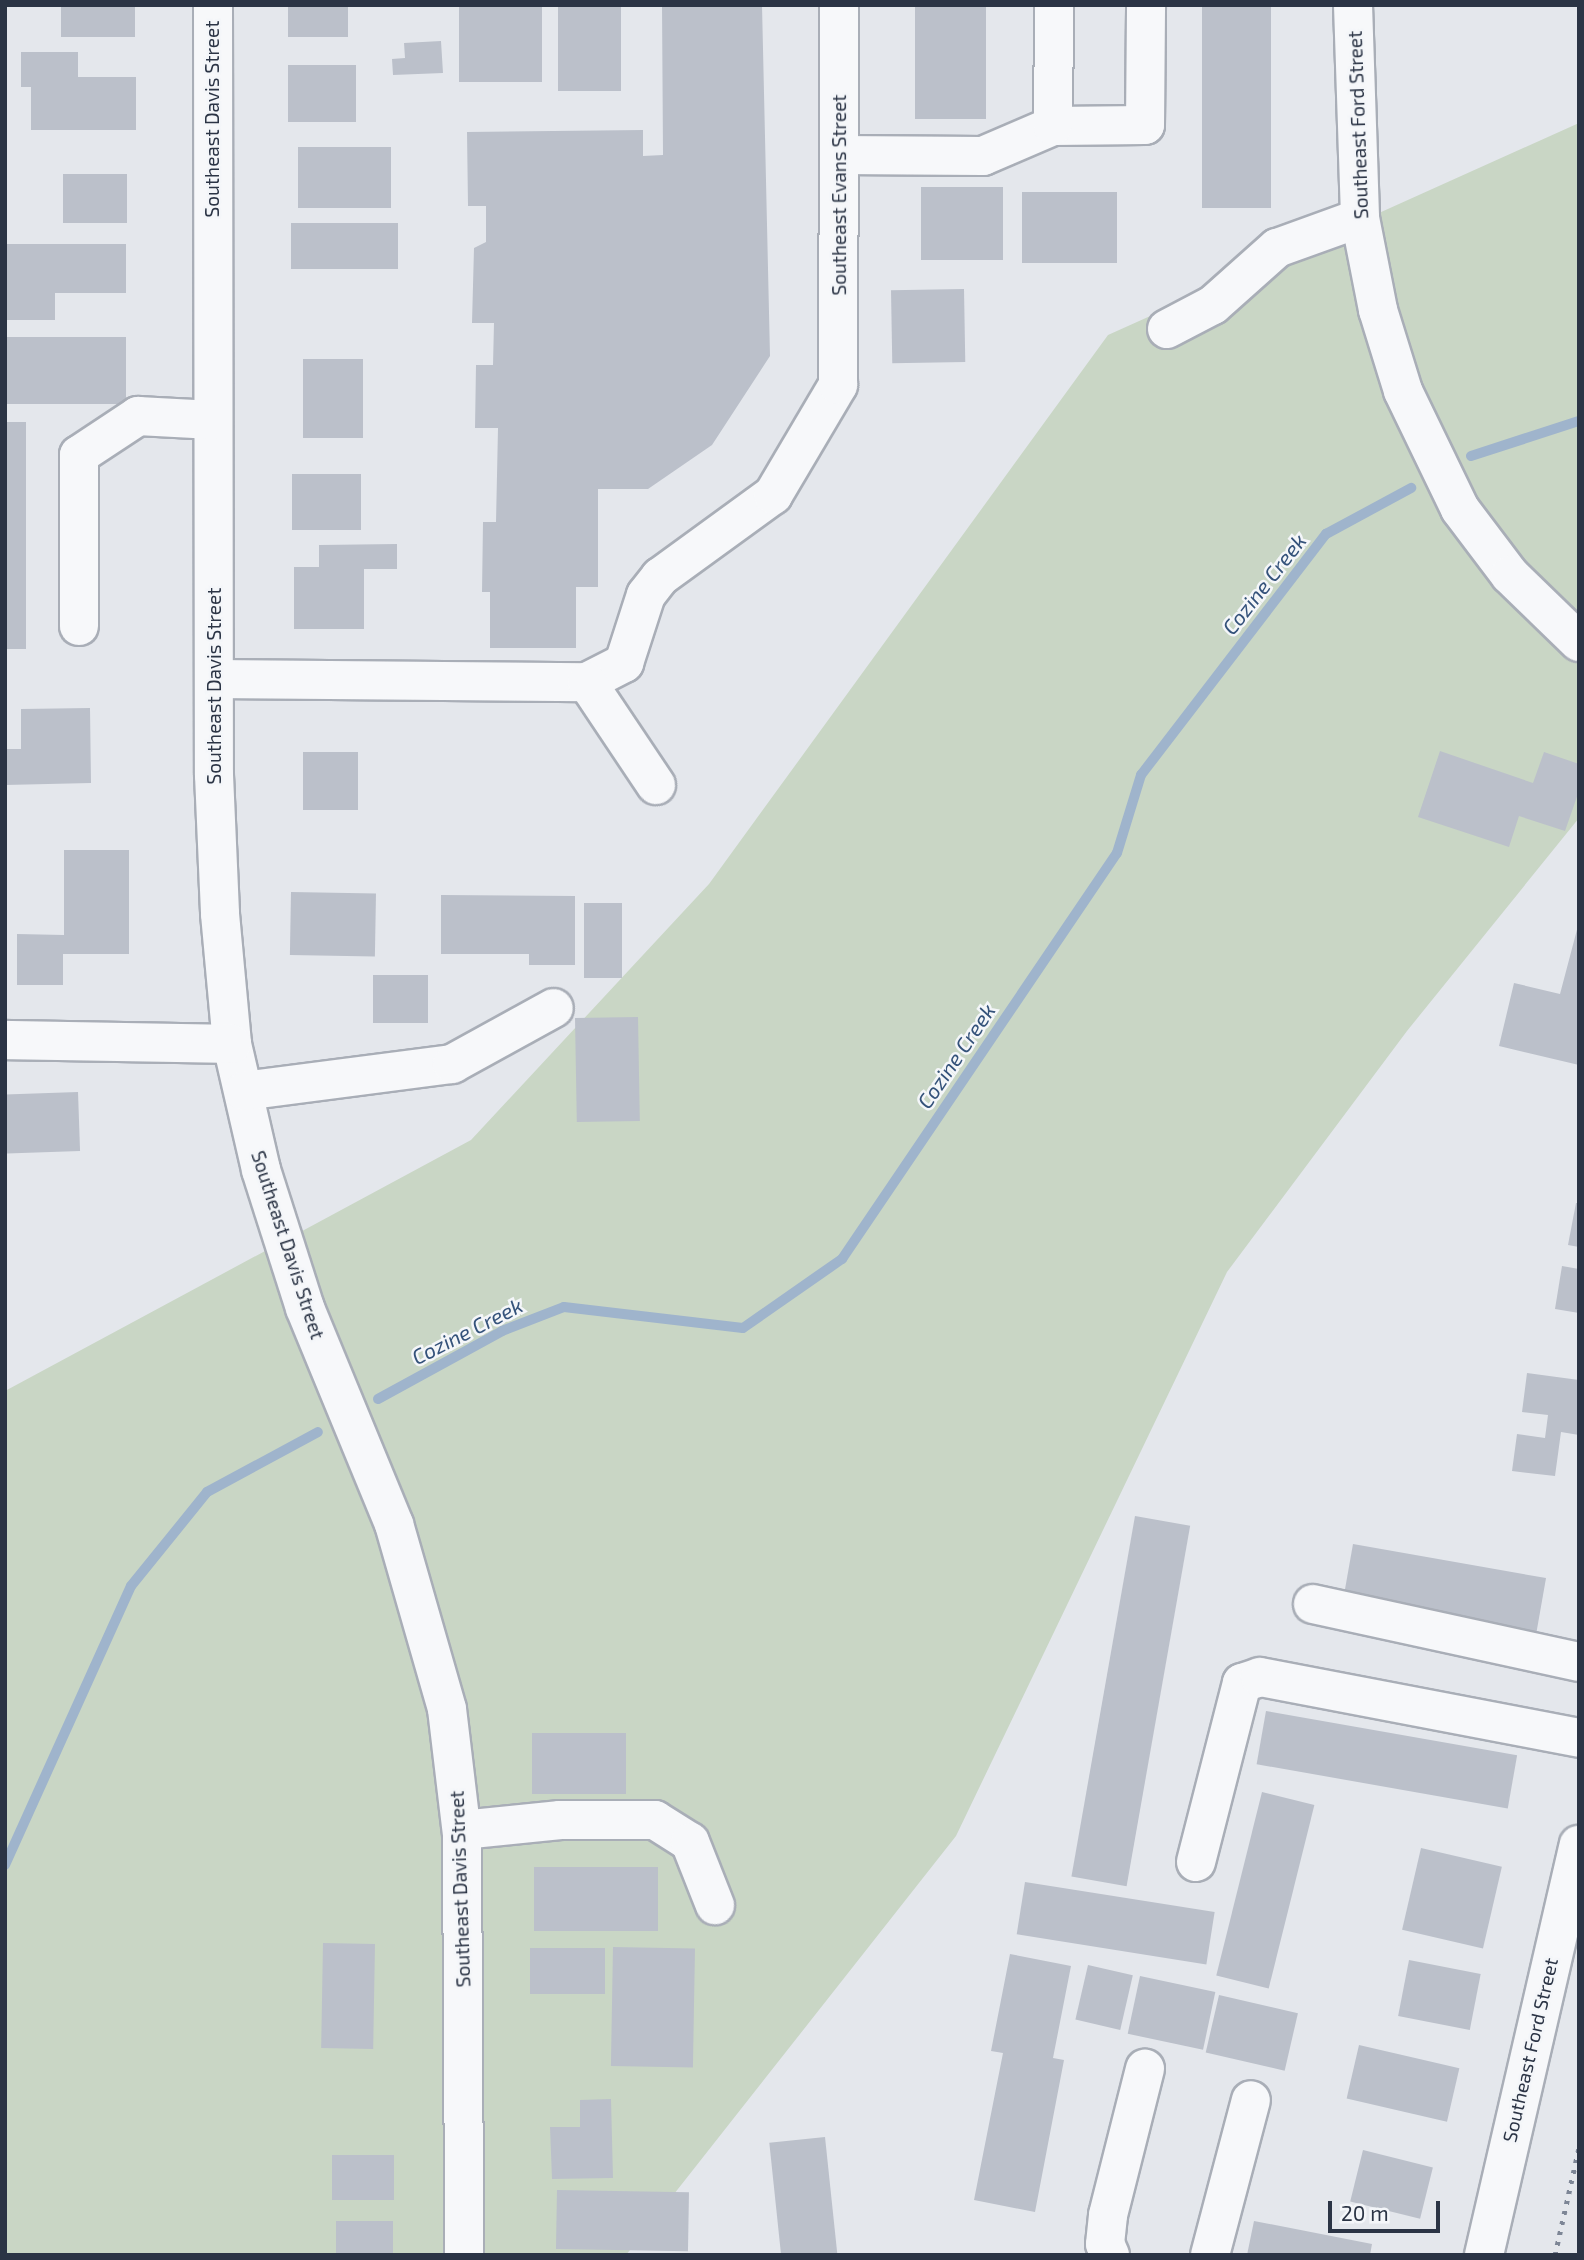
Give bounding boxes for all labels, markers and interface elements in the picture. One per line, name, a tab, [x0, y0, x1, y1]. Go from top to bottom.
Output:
street label: Southeast Davis Street	[201, 21, 223, 217]
street label: Southeast Ford Street	[1343, 30, 1373, 220]
street label: Southeast Evans Street	[828, 94, 850, 296]
water label: Cozine Creek	[1217, 529, 1311, 639]
street label: Southeast Davis Street	[203, 588, 225, 784]
water label: Cozine Creek	[912, 999, 1000, 1113]
street label: Southeast Davis Street	[247, 1148, 329, 1342]
water label: Cozine Creek	[407, 1292, 527, 1370]
street label: Southeast Davis Street	[445, 1790, 475, 1988]
street label: Southeast Ford Street	[1498, 1956, 1562, 2144]
scale bar	[1332, 2186, 1444, 2230]
text: 20 m	[1341, 2200, 1389, 2225]

